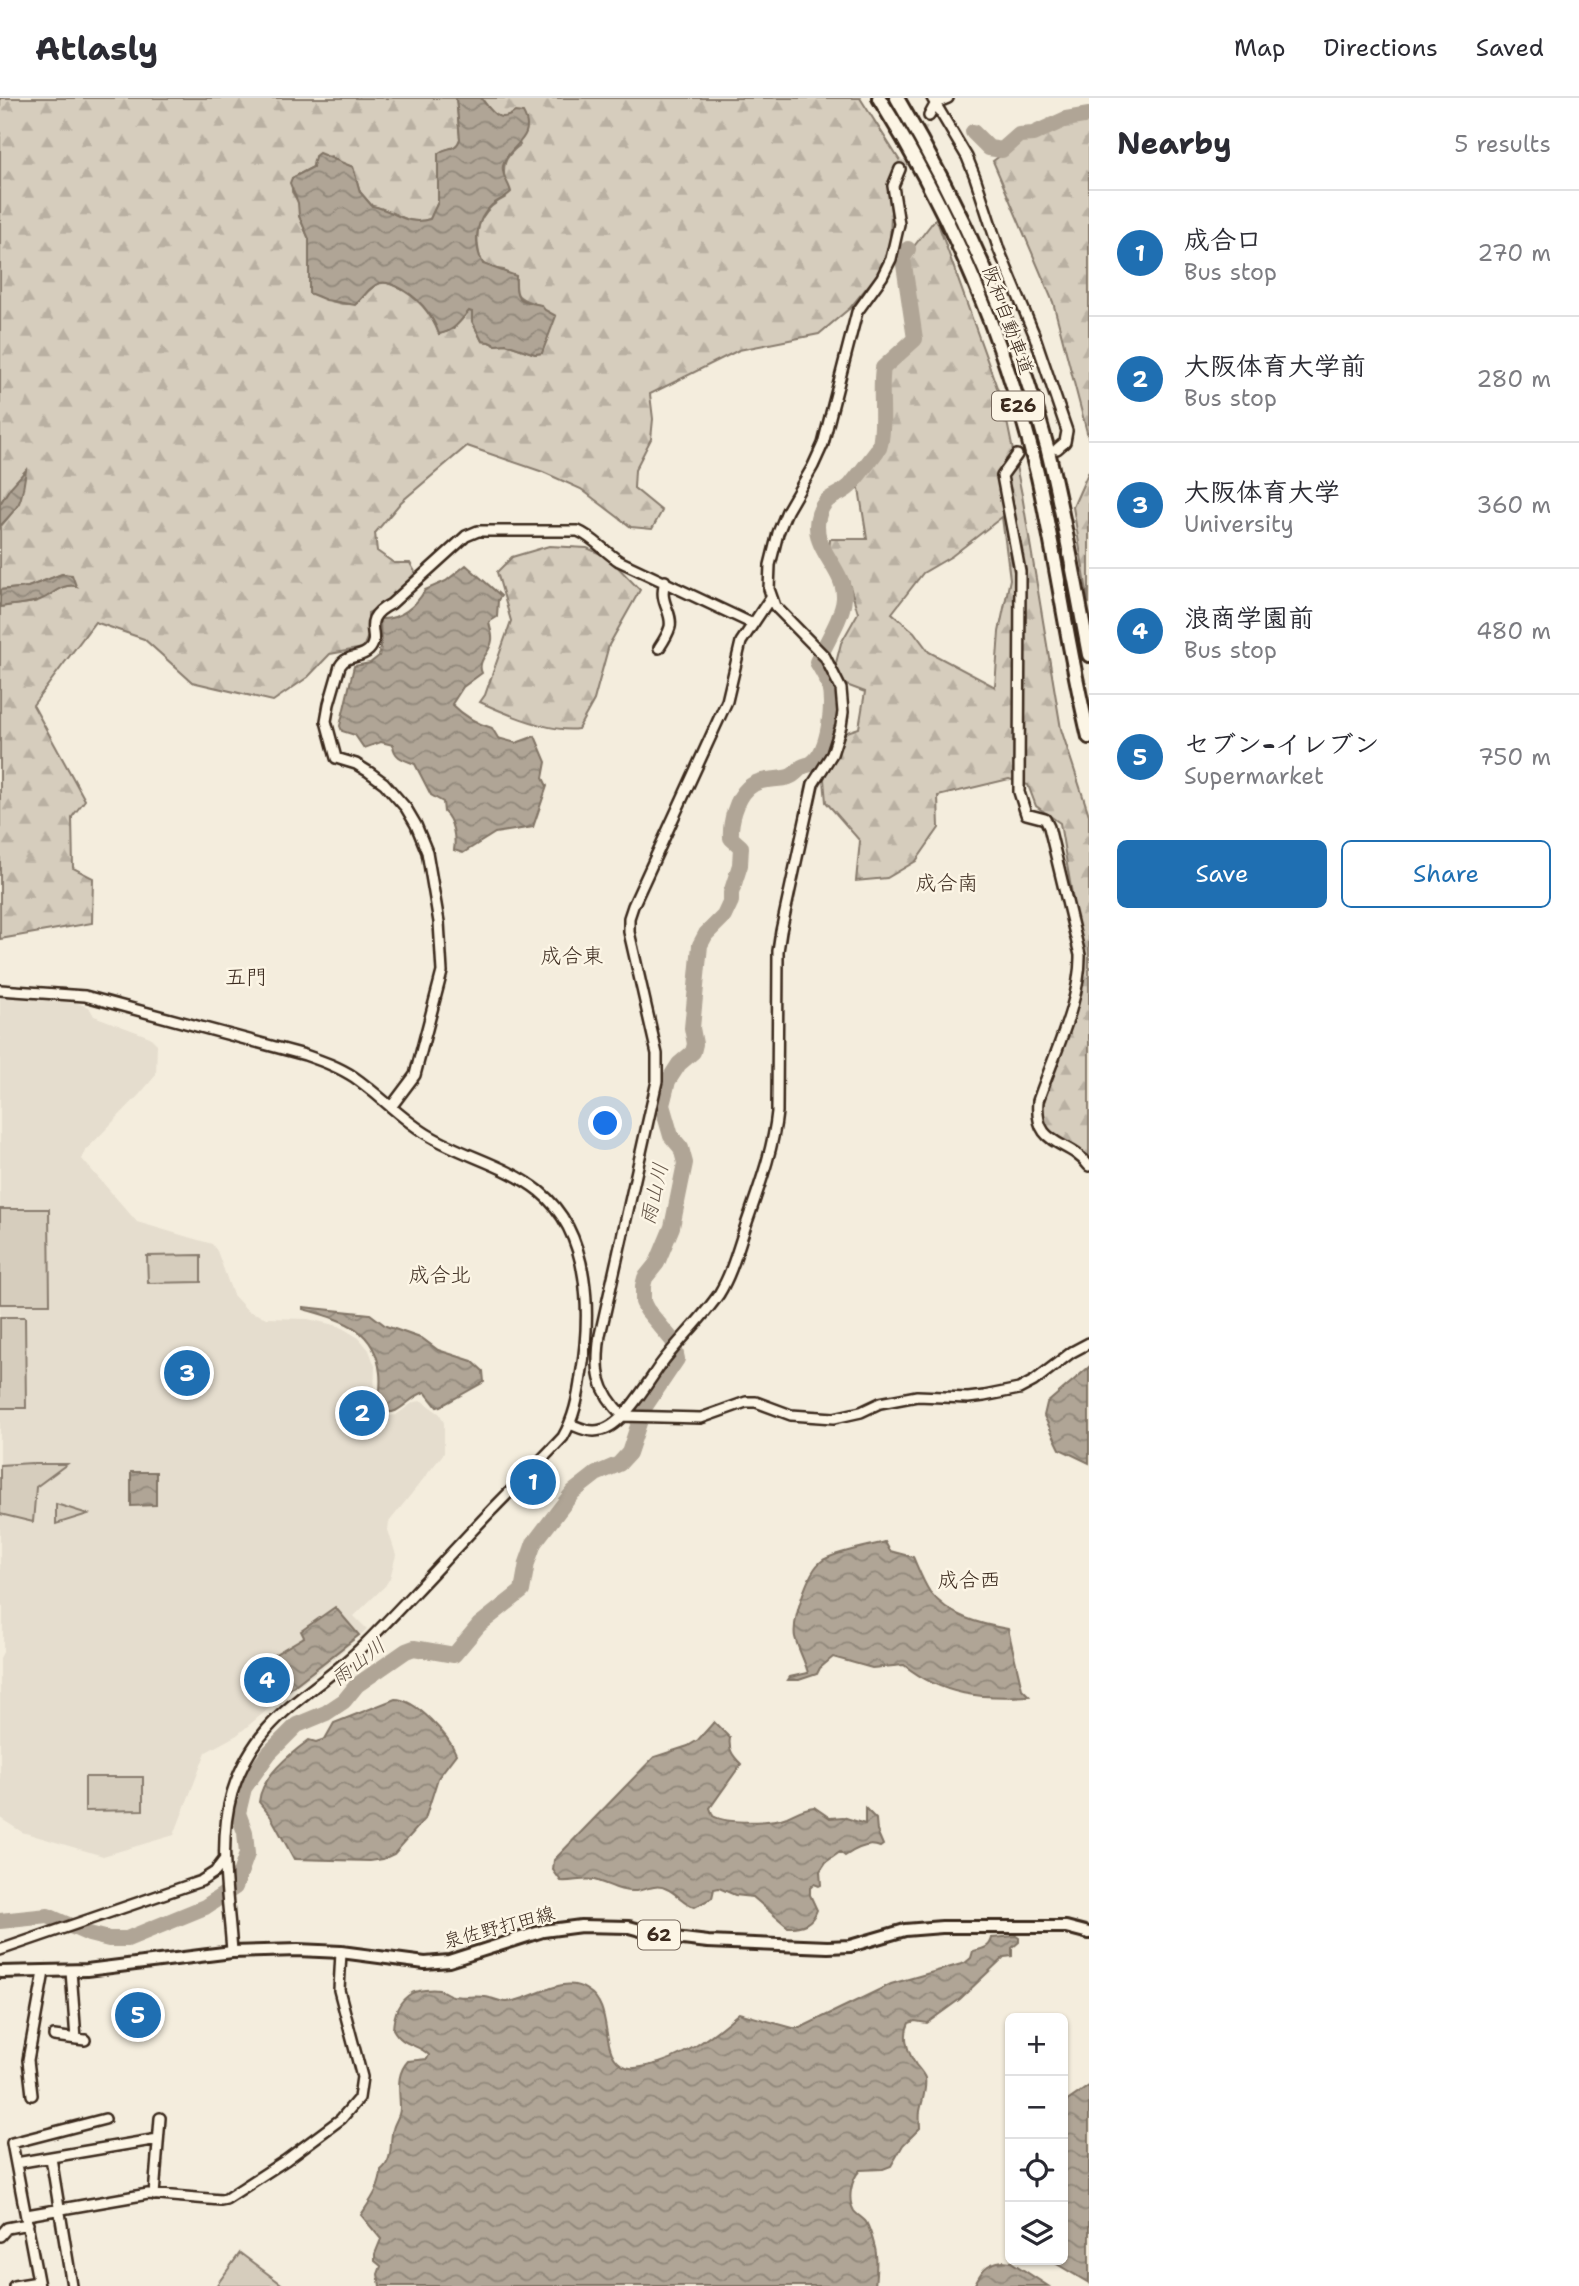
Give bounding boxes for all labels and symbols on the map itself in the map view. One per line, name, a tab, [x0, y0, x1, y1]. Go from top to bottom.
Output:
street label: 阪和自動車道	[977, 262, 1039, 378]
road number: E26	[992, 392, 1044, 420]
district label: 成合南	[916, 869, 979, 897]
district label: 成合東	[541, 942, 604, 970]
district label: 五門	[225, 963, 267, 991]
your location	[588, 1106, 622, 1140]
water label: 雨山川	[633, 1160, 675, 1228]
district label: 成合北	[409, 1261, 472, 1289]
pin: 3	[164, 1347, 210, 1399]
pin: 2	[339, 1387, 385, 1439]
pin: 1	[510, 1456, 556, 1508]
district label: 成合西	[938, 1566, 1001, 1594]
water label: 雨山川	[325, 1632, 391, 1692]
pin: 4	[244, 1654, 290, 1706]
street label: 泉佐野打田線	[441, 1900, 557, 1954]
road number: 62	[638, 1921, 680, 1950]
pin: 5	[115, 1989, 161, 2041]

